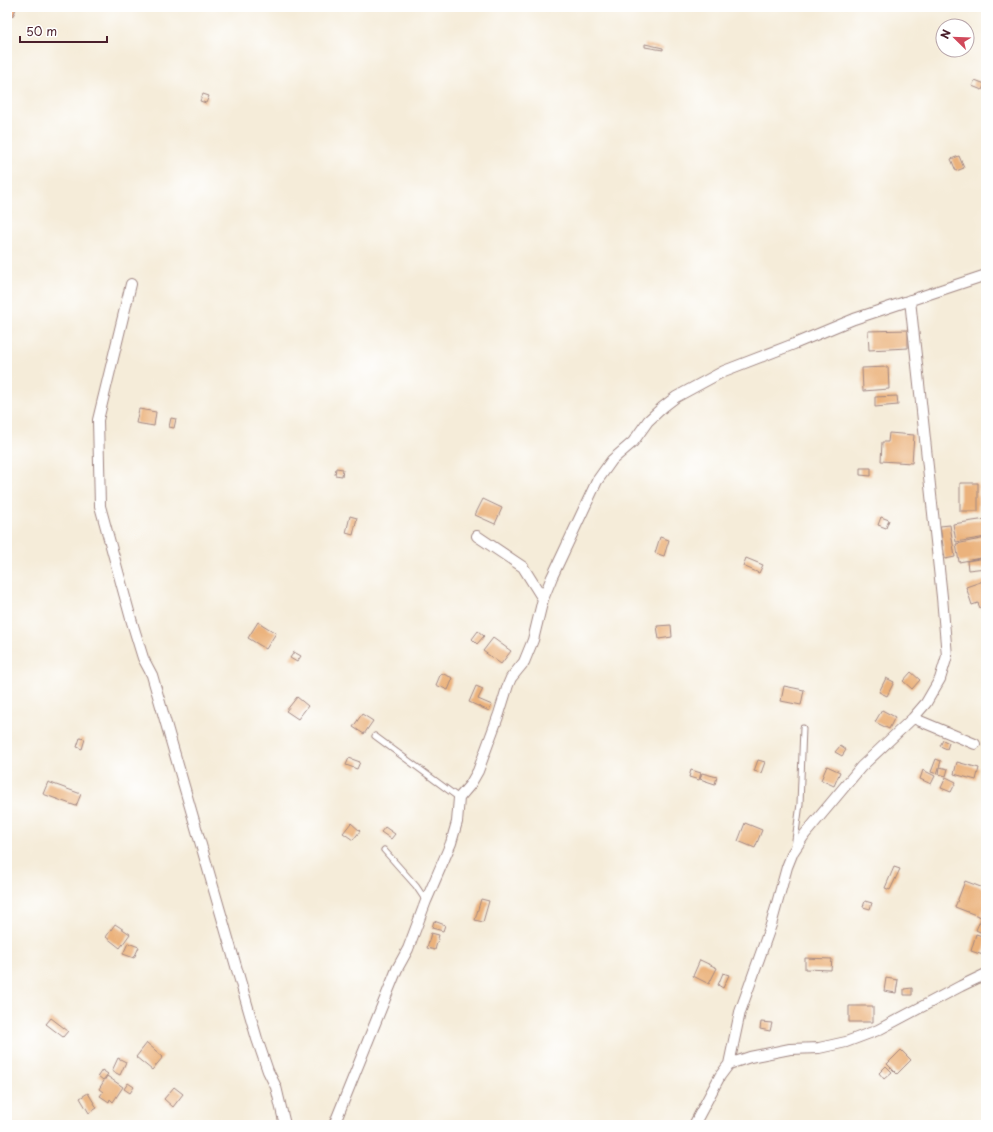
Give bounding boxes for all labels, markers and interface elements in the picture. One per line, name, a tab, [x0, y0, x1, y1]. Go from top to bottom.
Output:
scale bar	[20, 18, 107, 44]
north arrow	[935, 18, 975, 58]
text: 50 m	[26, 22, 57, 40]
text: N	[936, 26, 955, 41]

